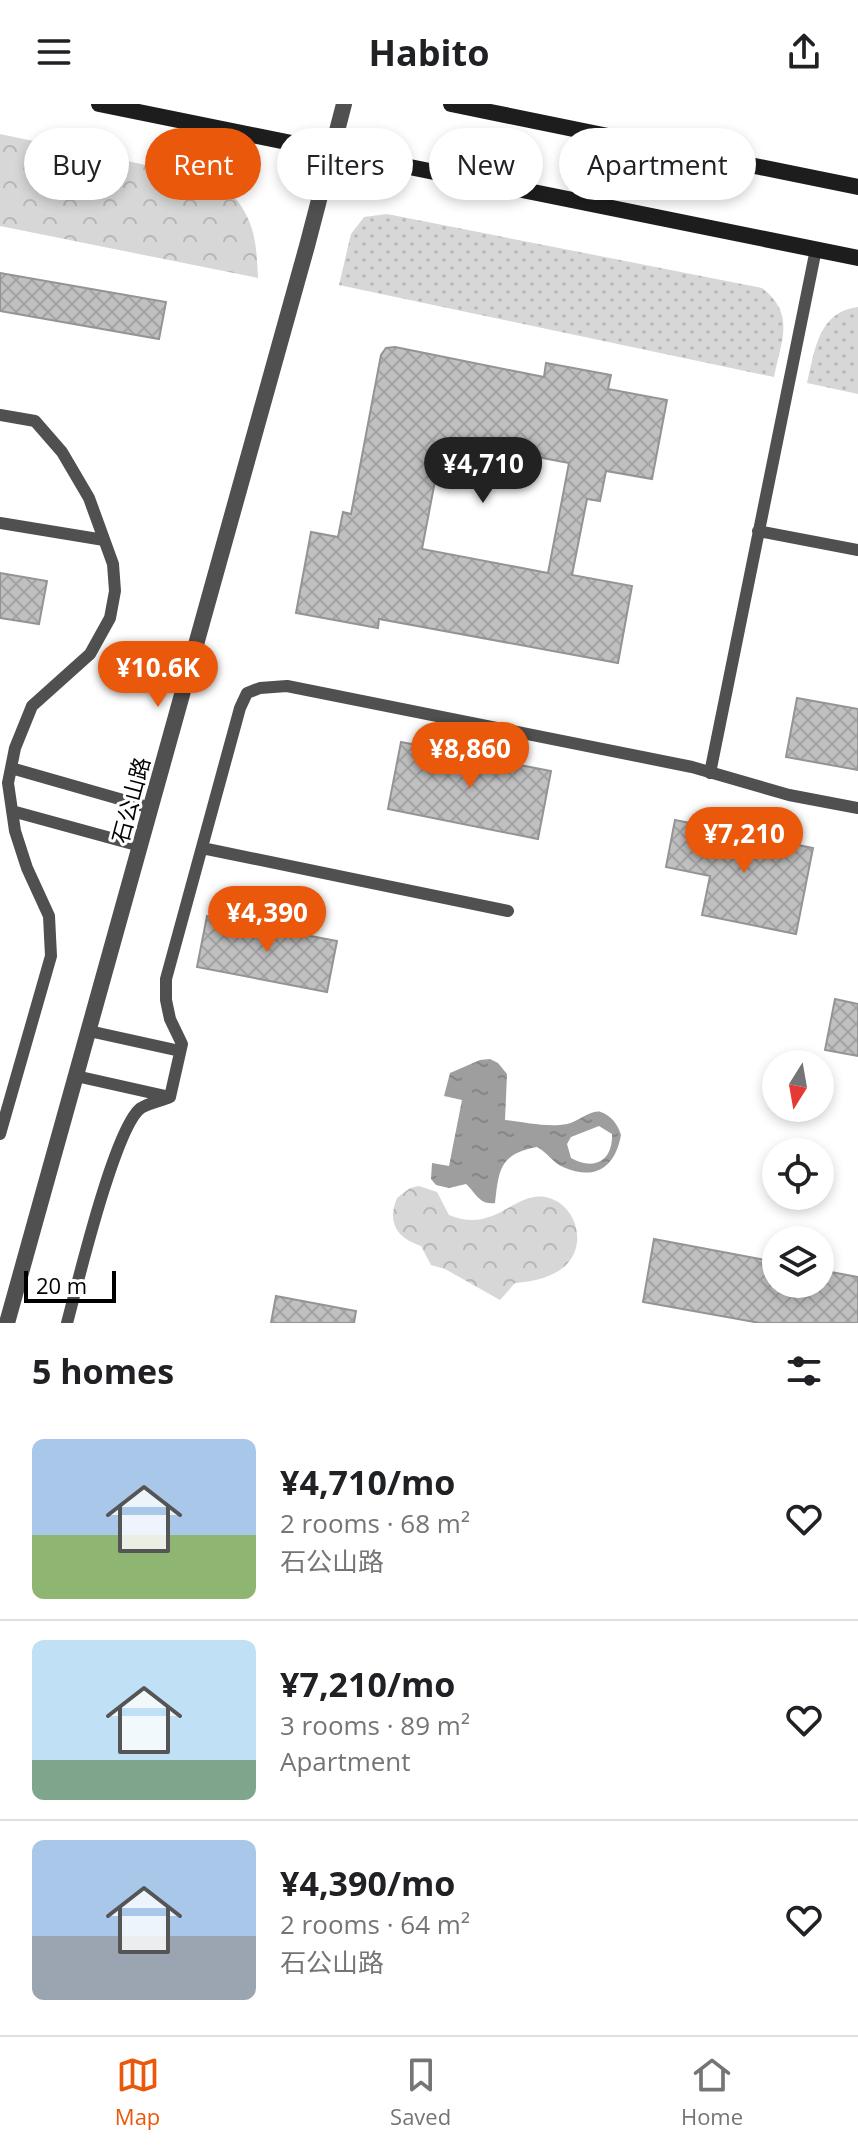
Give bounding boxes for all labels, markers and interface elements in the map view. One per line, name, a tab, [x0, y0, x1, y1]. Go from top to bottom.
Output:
text: Habito	[369, 28, 489, 77]
icon: menu	[32, 30, 76, 74]
icon: share	[782, 30, 826, 74]
chip: Buy	[24, 128, 129, 200]
chip: Rent	[145, 128, 261, 200]
chip: Filters	[277, 128, 413, 200]
chip: New	[429, 128, 543, 200]
chip: Apartment	[559, 128, 756, 200]
pin: ¥4,710	[418, 437, 548, 505]
text: ¥4,710	[442, 445, 524, 481]
pin: ¥10.6K	[93, 641, 223, 709]
text: ¥10.6K	[116, 649, 200, 685]
pin: ¥8,860	[405, 722, 535, 790]
text: ¥8,860	[429, 730, 511, 766]
street label: 石公山路	[104, 754, 156, 846]
pin: ¥7,210	[679, 807, 809, 875]
text: ¥7,210	[703, 815, 785, 851]
pin: ¥4,390	[202, 886, 332, 954]
text: ¥4,390	[226, 894, 308, 930]
north arrow	[762, 1050, 834, 1122]
map controls	[762, 1050, 834, 1298]
button: locate	[762, 1138, 834, 1210]
button: layers	[762, 1226, 834, 1298]
scale bar	[24, 1267, 116, 1303]
text: 20 m	[36, 1270, 87, 1300]
text: 5 homes	[32, 1348, 174, 1394]
icon: filters	[782, 1349, 826, 1393]
text: ¥4,710/mo	[280, 1459, 455, 1505]
icon: home	[96, 1471, 192, 1567]
icon: heart	[782, 1497, 826, 1541]
text: 2 rooms · 68 m²	[280, 1505, 470, 1541]
text: 石公山路	[280, 1543, 384, 1579]
text: ¥7,210/mo	[280, 1661, 455, 1707]
icon: home	[96, 1672, 192, 1768]
icon: heart	[782, 1698, 826, 1742]
text: 3 rooms · 89 m²	[280, 1707, 470, 1743]
text: Apartment	[280, 1743, 411, 1779]
text: ¥4,390/mo	[280, 1860, 455, 1906]
icon: home	[96, 1872, 192, 1968]
icon: heart	[782, 1898, 826, 1942]
text: 2 rooms · 64 m²	[280, 1906, 470, 1942]
text: 石公山路	[280, 1944, 384, 1980]
tab: Map	[115, 2053, 160, 2131]
tab: Saved	[390, 2053, 451, 2131]
tab: Home	[681, 2053, 743, 2131]

